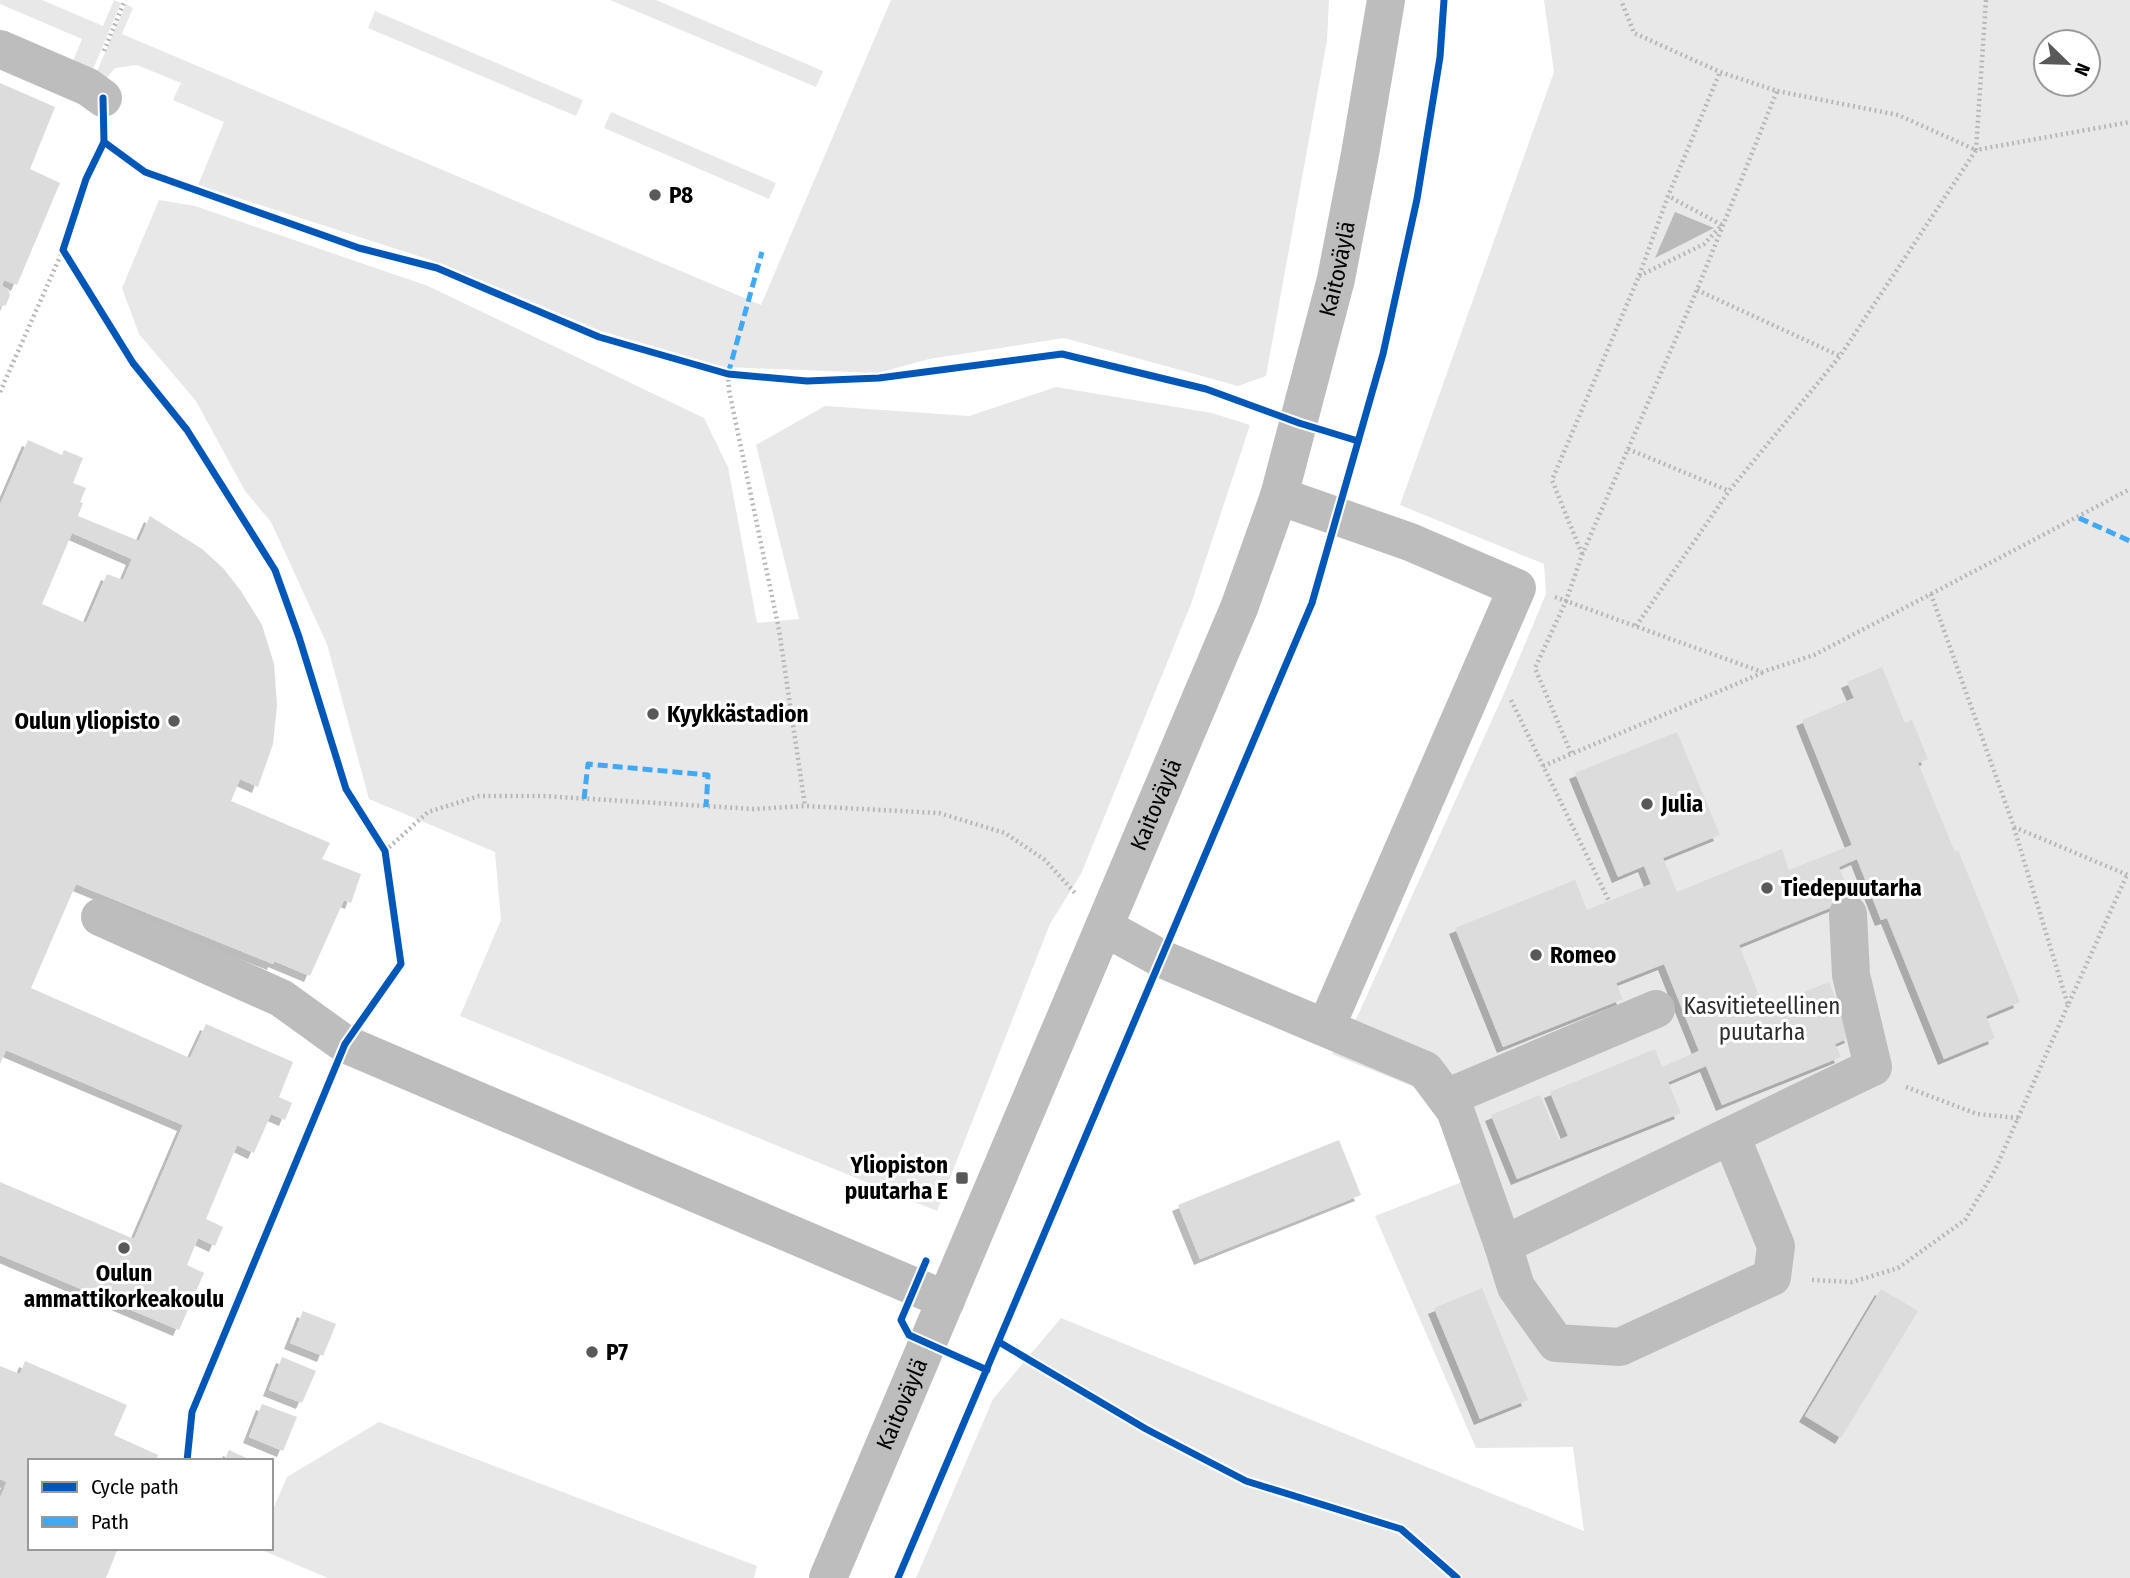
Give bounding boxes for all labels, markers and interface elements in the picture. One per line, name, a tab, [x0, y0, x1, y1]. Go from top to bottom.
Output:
north arrow	[2032, 28, 2102, 98]
text: N	[2069, 60, 2095, 79]
place label: P8	[669, 181, 693, 209]
marker: P8	[647, 187, 663, 203]
street label: Kaitoväylä	[1313, 219, 1361, 319]
place label: Kyykkästadion	[667, 700, 808, 728]
marker: Kyykkästadion	[645, 706, 661, 722]
place label: Oulun yliopisto	[15, 707, 160, 735]
marker: Oulun yliopisto	[166, 713, 182, 729]
street label: Kaitoväylä	[1124, 755, 1187, 855]
place label: Julia	[1660, 790, 1703, 818]
marker: Julia	[1639, 796, 1655, 812]
place label: Tiedepuutarha	[1781, 874, 1922, 902]
marker: Tiedepuutarha	[1759, 880, 1775, 896]
place label: Romeo	[1550, 941, 1616, 969]
marker: Romeo	[1528, 947, 1544, 963]
park label: Kasvitieteellinen puutarha	[1684, 992, 1840, 1046]
place label: Yliopiston puutarha E	[845, 1151, 948, 1205]
marker: Yliopiston puutarha E	[954, 1170, 970, 1186]
marker: Oulun ammattikorkeakoulu	[116, 1240, 132, 1256]
place label: Oulun ammattikorkeakoulu	[24, 1259, 224, 1313]
place label: P7	[606, 1338, 628, 1366]
marker: P7	[584, 1344, 600, 1360]
street label: Kaitoväylä	[870, 1354, 933, 1454]
legend	[28, 1459, 273, 1550]
text: Cycle path	[91, 1474, 179, 1500]
text: Path	[91, 1509, 129, 1535]

